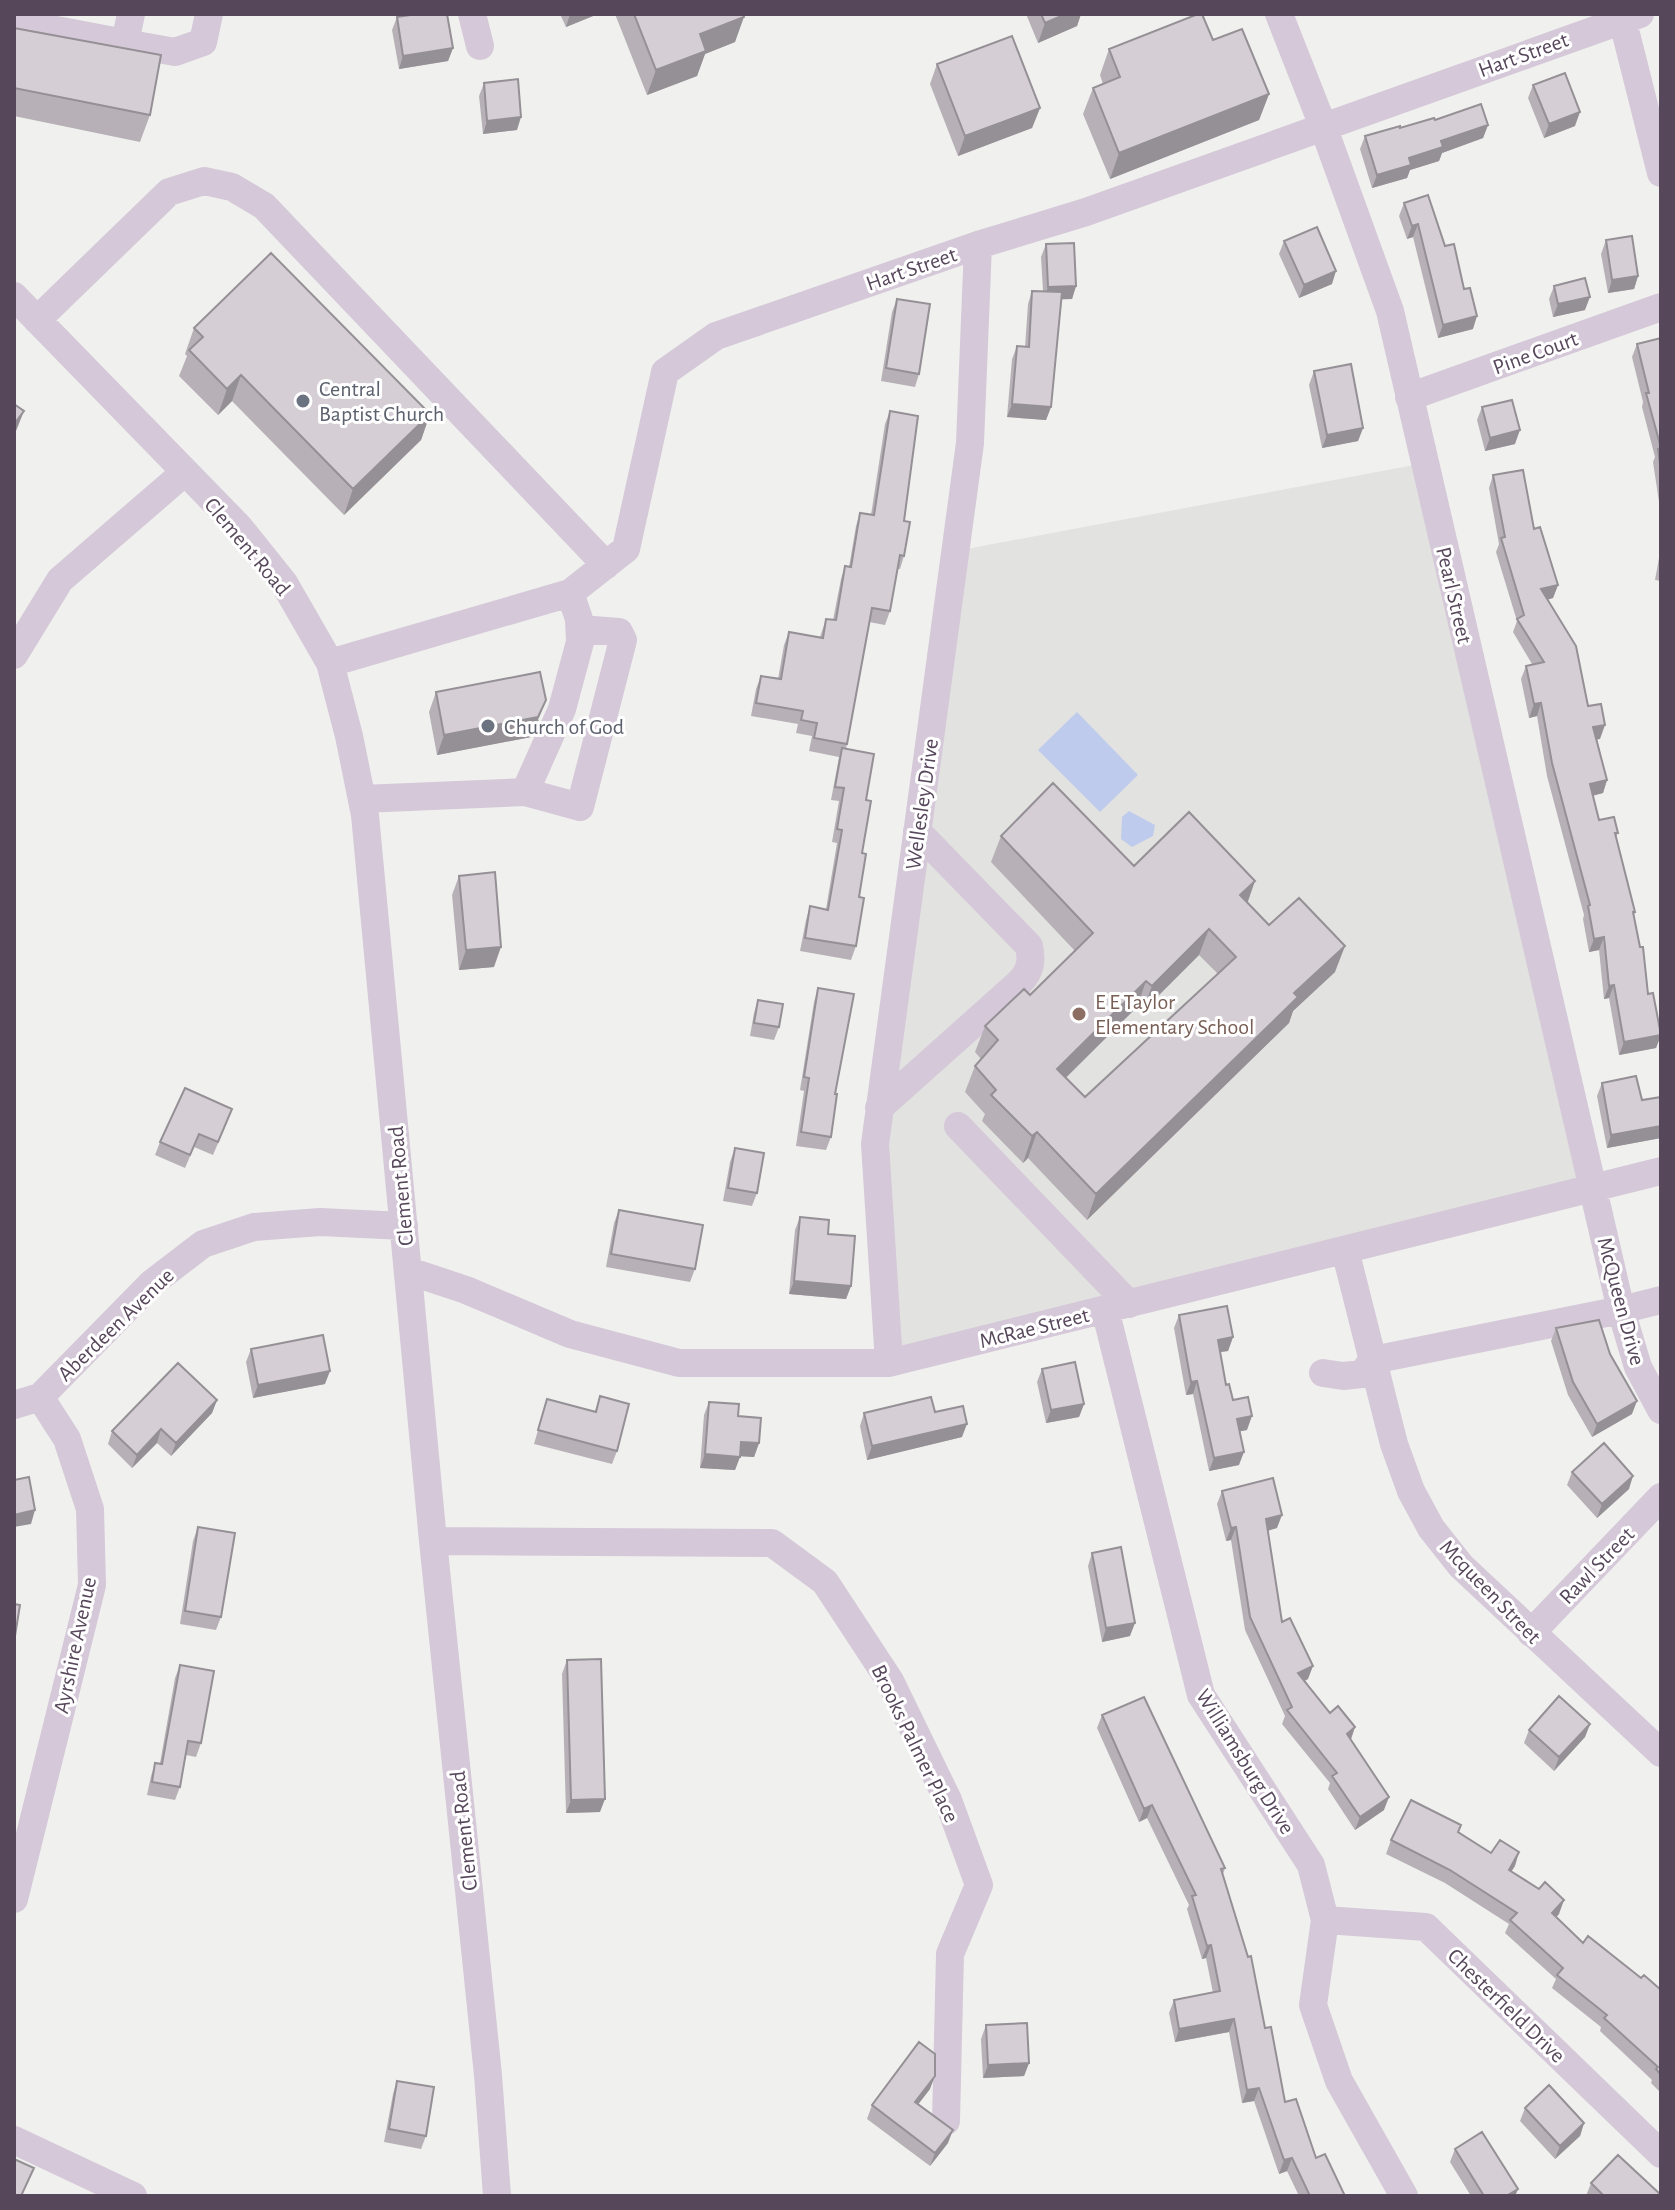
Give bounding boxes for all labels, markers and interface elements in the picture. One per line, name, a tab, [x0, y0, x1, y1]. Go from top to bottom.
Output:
street label: Hart Street	[1475, 29, 1571, 81]
street label: Hart Street	[863, 243, 959, 295]
street label: Pine Court	[1490, 327, 1581, 378]
place label: Central Baptist Church	[319, 378, 444, 425]
marker: Central Baptist Church	[294, 392, 312, 410]
street label: Clement Road	[200, 493, 294, 600]
street label: Pearl Street	[1432, 545, 1476, 646]
place label: Church of God	[504, 716, 624, 738]
marker: Church of God	[479, 717, 497, 735]
street label: Wellesley Drive	[902, 737, 942, 871]
place label: E E Taylor Elementary School	[1095, 991, 1255, 1038]
marker: E E Taylor Elementary School	[1070, 1005, 1088, 1023]
street label: Clement Road	[385, 1125, 417, 1247]
street label: McQueen Drive	[1593, 1235, 1649, 1368]
street label: Aberdeen Avenue	[53, 1264, 178, 1385]
street label: McRae Street	[977, 1304, 1091, 1352]
street label: Rawl Street	[1555, 1523, 1638, 1608]
street label: Mcqueen Street	[1436, 1536, 1545, 1648]
street label: Ayrshire Avenue	[50, 1575, 100, 1715]
street label: Brooks Palmer Place	[867, 1661, 963, 1826]
street label: Williamsburg Drive	[1192, 1685, 1299, 1838]
street label: Clement Road	[447, 1770, 481, 1892]
street label: Chesterfield Drive	[1443, 1944, 1569, 2067]

